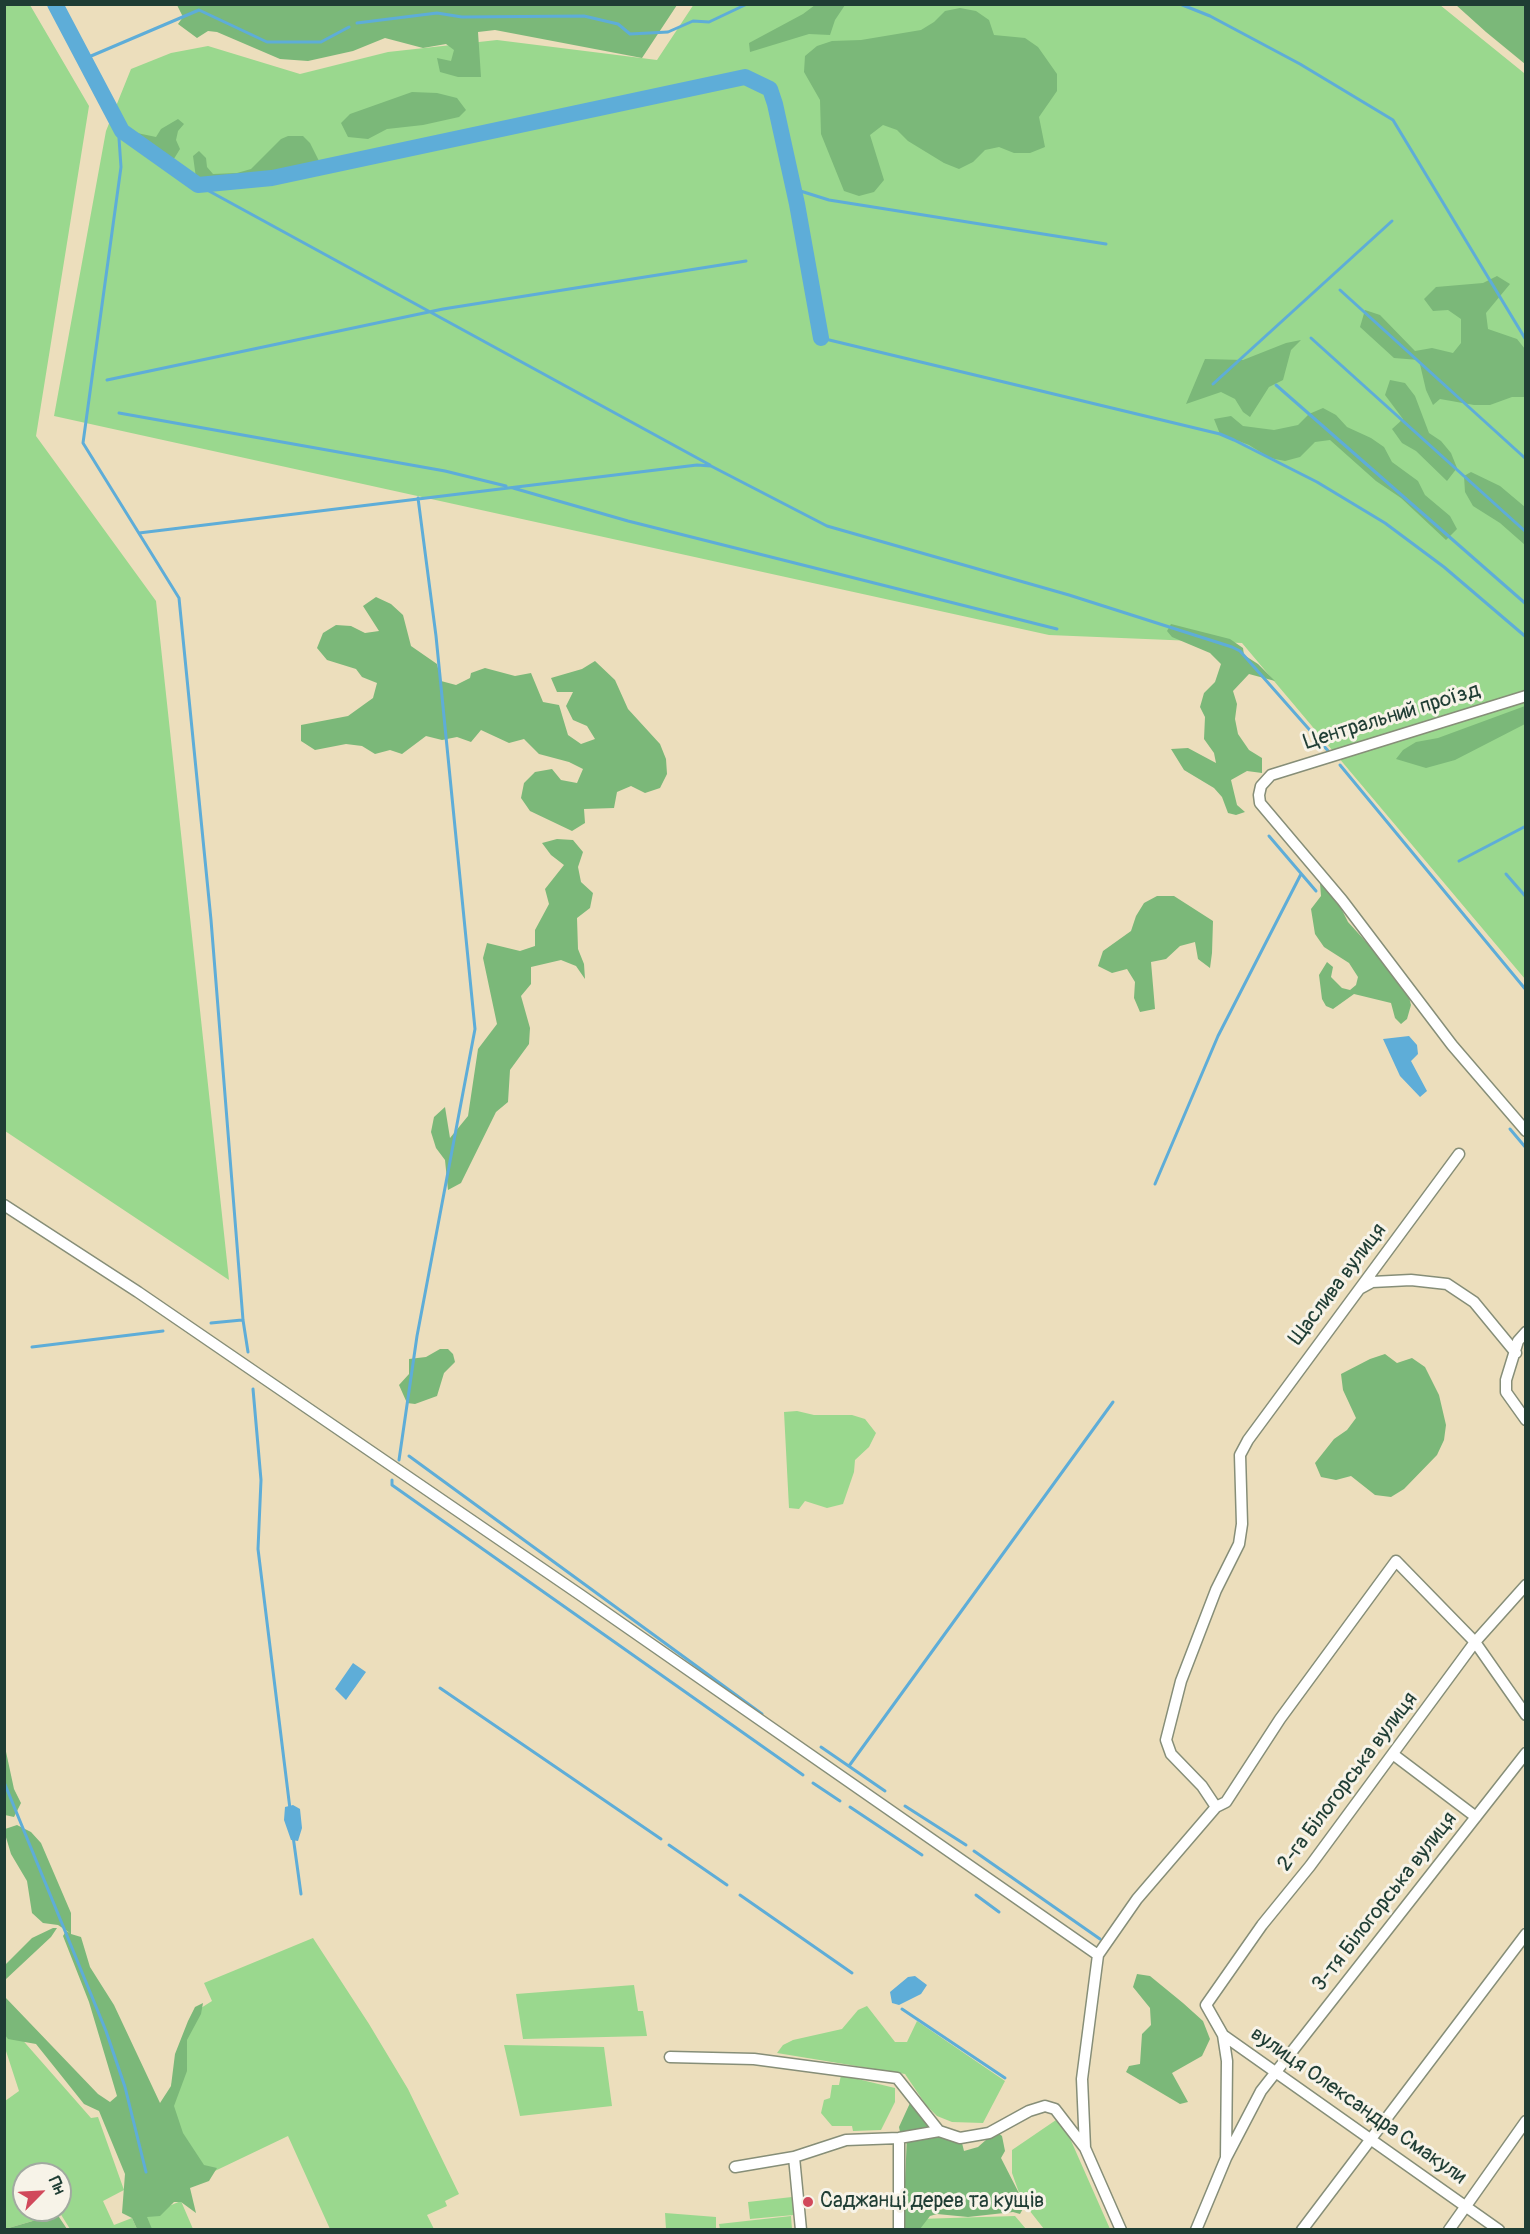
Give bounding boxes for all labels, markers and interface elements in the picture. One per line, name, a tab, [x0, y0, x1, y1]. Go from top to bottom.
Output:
street label: Центральний проїзд	[1301, 678, 1483, 756]
street label: Щаслива вулиця	[1284, 1219, 1392, 1351]
street label: 2-га Білогорська вулиця	[1273, 1688, 1423, 1876]
street label: 3-тя Білогорська вулиця	[1307, 1807, 1463, 1997]
street label: вулиця Олександра Смакули	[1245, 2022, 1471, 2190]
north arrow	[12, 2162, 72, 2222]
text: Пн	[44, 2173, 69, 2198]
place label: Саджанці дерев та кущів	[820, 2189, 1044, 2215]
marker: Саджанці дерев та кущів	[801, 2195, 815, 2209]

